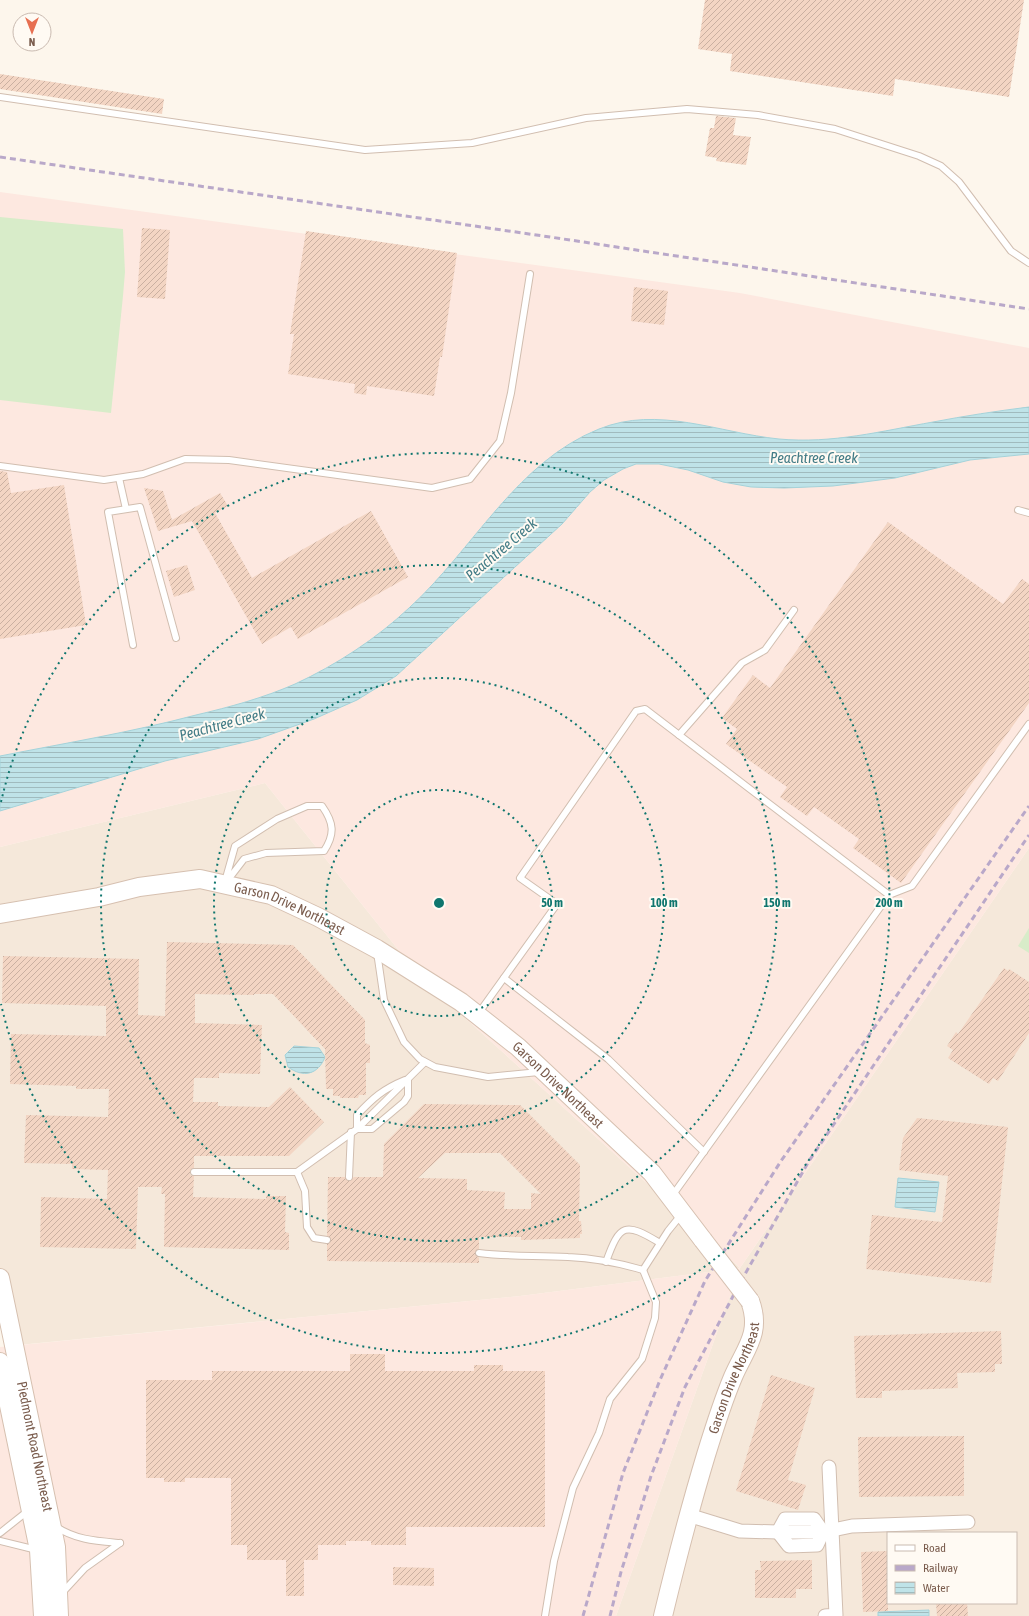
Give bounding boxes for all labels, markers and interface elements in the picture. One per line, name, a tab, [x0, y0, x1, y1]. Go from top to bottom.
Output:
north arrow	[12, 12, 52, 52]
text: N	[29, 36, 35, 48]
water label: Peachtree Creek	[770, 449, 858, 466]
water label: Peachtree Creek	[462, 514, 540, 584]
water label: Peachtree Creek	[177, 704, 267, 744]
street label: Garson Drive Northeast	[233, 879, 348, 938]
centre of rings	[432, 896, 446, 910]
text: 50 m	[541, 896, 563, 910]
text: 100 m	[650, 896, 678, 910]
text: 150 m	[763, 896, 791, 910]
text: 200 m	[875, 896, 903, 910]
street label: Garson Drive Northeast	[510, 1038, 607, 1131]
street label: Garson Drive Northeast	[705, 1322, 762, 1436]
street label: Piedmont Road Northeast	[14, 1380, 56, 1513]
legend	[887, 1532, 1017, 1604]
text: Road	[923, 1541, 946, 1555]
text: Railway	[923, 1561, 958, 1575]
text: Water	[923, 1581, 950, 1595]

